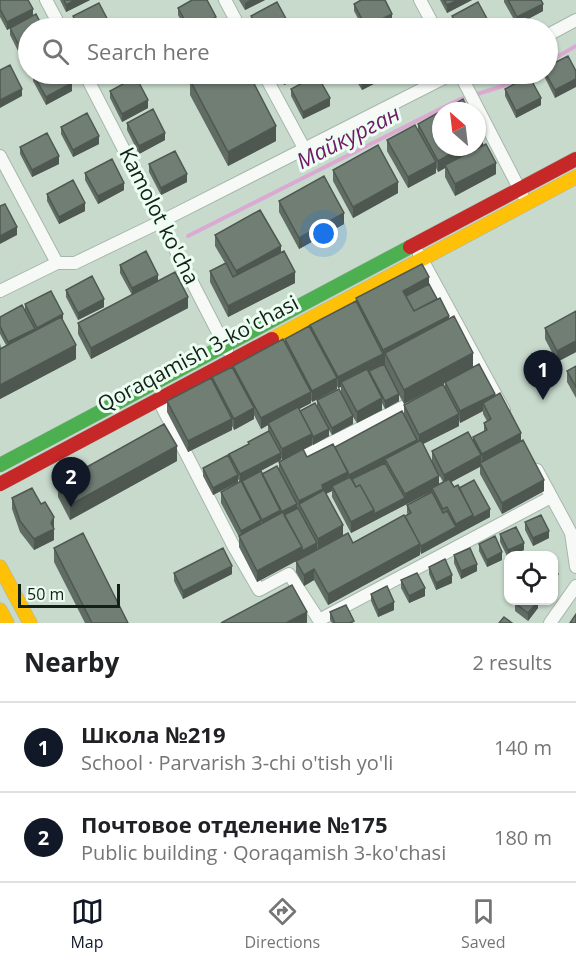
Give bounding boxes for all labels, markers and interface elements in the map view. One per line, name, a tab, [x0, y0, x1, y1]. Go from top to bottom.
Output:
search box	[18, 18, 558, 84]
icon: search	[39, 35, 72, 68]
text: Search here	[87, 36, 210, 66]
water label: Майкурган	[291, 97, 404, 175]
north arrow	[432, 102, 486, 156]
street label: Kamolot ko'cha	[113, 142, 206, 289]
your location	[309, 219, 338, 248]
street label: Qoraqamish 3-ko'chasi	[92, 288, 303, 418]
pin: 1	[524, 350, 562, 400]
pin: 2	[52, 458, 90, 507]
map controls	[504, 551, 558, 605]
button: locate	[504, 551, 558, 605]
scale bar	[18, 581, 120, 608]
text: 50 m	[27, 583, 64, 605]
text: Nearby	[24, 644, 119, 680]
text: 2 results	[472, 649, 552, 676]
text: Школа №219	[81, 719, 226, 749]
text: 1	[38, 734, 49, 761]
text: 140 m	[494, 734, 552, 761]
text: School · Parvarish 3-chi o'tish yo'li	[81, 749, 393, 776]
text: Почтовое отделение №175	[81, 809, 387, 839]
text: 2	[38, 824, 49, 851]
text: 180 m	[494, 824, 552, 851]
text: Public building · Qoraqamish 3-ko'chasi	[81, 839, 446, 866]
tab: Map	[70, 895, 104, 953]
tab: Directions	[244, 895, 320, 953]
tab: Saved	[461, 895, 506, 953]

